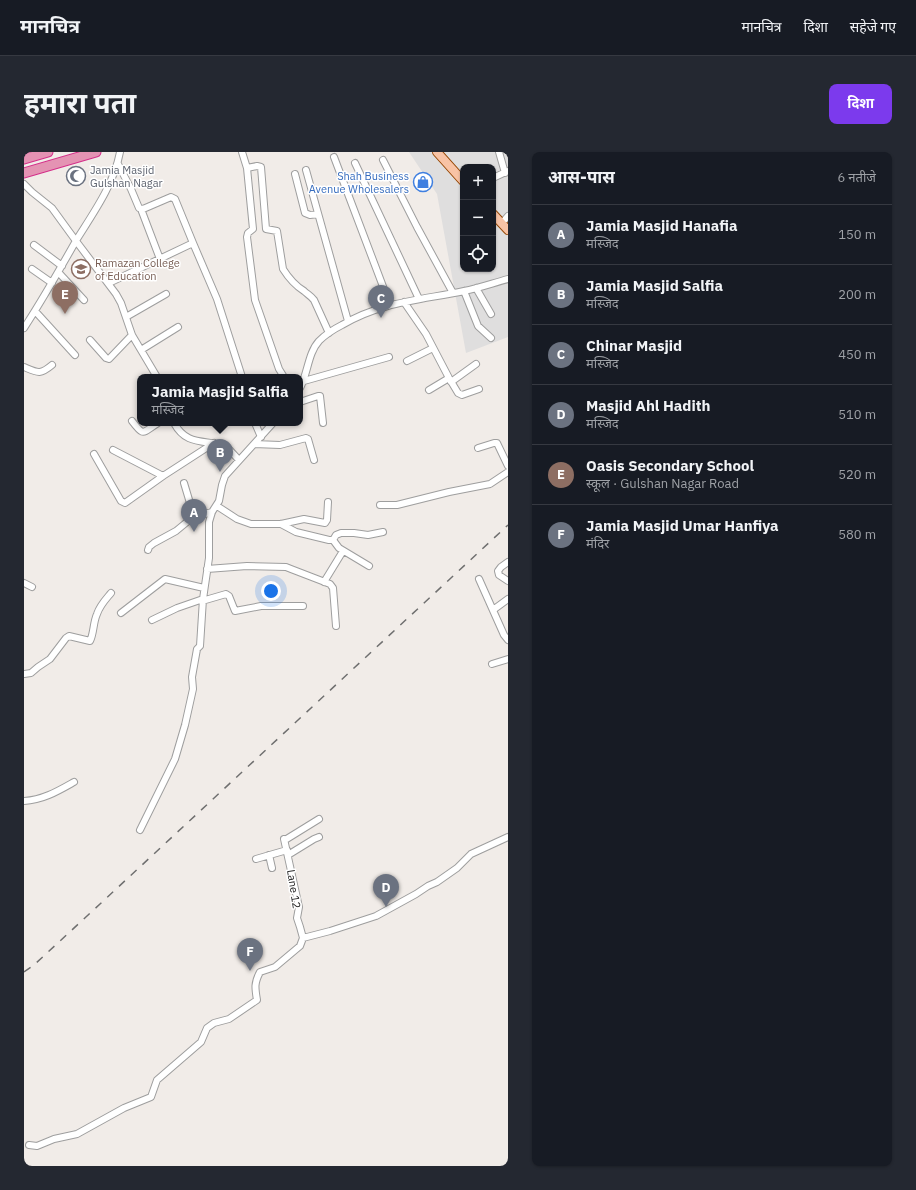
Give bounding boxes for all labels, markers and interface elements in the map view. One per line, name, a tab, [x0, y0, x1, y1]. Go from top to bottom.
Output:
text: मानचित्र	[20, 14, 80, 38]
text: मानचित्र	[742, 18, 782, 36]
text: दिशा	[804, 18, 828, 36]
text: सहेजे गए	[850, 18, 896, 36]
text: हमारा पता	[24, 84, 136, 121]
button: दिशा	[829, 84, 892, 124]
place label: Jamia Masjid Gulshan Nagar	[90, 163, 163, 190]
map controls	[460, 164, 496, 272]
button: +	[460, 164, 496, 200]
mosque icon: Jamia Masjid Gulshan Nagar	[65, 165, 87, 187]
text: आस-पास	[548, 166, 615, 188]
place label: Shah Business Avenue Wholesalers	[309, 169, 409, 196]
text: 6 नतीजे	[837, 169, 876, 186]
shop icon: Shah Business Avenue Wholesalers	[412, 171, 434, 193]
button: −	[460, 200, 496, 236]
text: Jamia Masjid Hanafia	[586, 216, 737, 235]
text: A	[557, 226, 565, 243]
text: 150 m	[838, 226, 876, 243]
text: मस्जिद	[586, 235, 619, 252]
button: locate	[460, 236, 496, 272]
place label: Ramazan College of Education	[95, 256, 180, 283]
school or university icon: Ramazan College of Education	[70, 258, 92, 280]
text: Jamia Masjid Salfia	[586, 276, 723, 295]
pin: E	[52, 281, 78, 314]
pin: C	[368, 285, 394, 318]
text: B	[557, 286, 565, 303]
text: 200 m	[838, 286, 876, 303]
text: मस्जिद	[586, 295, 619, 312]
text: Chinar Masjid	[586, 336, 682, 355]
text: C	[557, 346, 565, 363]
text: 450 m	[838, 346, 876, 363]
text: मस्जिद	[586, 355, 619, 372]
popup	[137, 374, 303, 426]
text: Jamia Masjid Salfia	[152, 382, 289, 401]
text: Masjid Ahl Hadith	[586, 396, 710, 415]
text: मस्जिद	[152, 401, 184, 418]
text: D	[556, 406, 566, 423]
text: 510 m	[838, 406, 876, 423]
text: मस्जिद	[586, 415, 619, 432]
pin: B	[207, 439, 233, 472]
text: Oasis Secondary School	[586, 456, 754, 475]
text: E	[557, 466, 565, 483]
text: 520 m	[838, 466, 876, 483]
text: स्कूल · Gulshan Nagar Road	[586, 475, 739, 492]
pin: A	[181, 499, 207, 532]
text: Jamia Masjid Umar Hanfiya	[586, 516, 779, 535]
text: F	[557, 526, 565, 543]
text: 580 m	[838, 526, 876, 543]
text: मंदिर	[586, 535, 609, 552]
your location	[261, 581, 281, 601]
street label: Lane 12	[284, 868, 304, 910]
pin: D	[373, 874, 399, 907]
pin: F	[237, 938, 263, 971]

